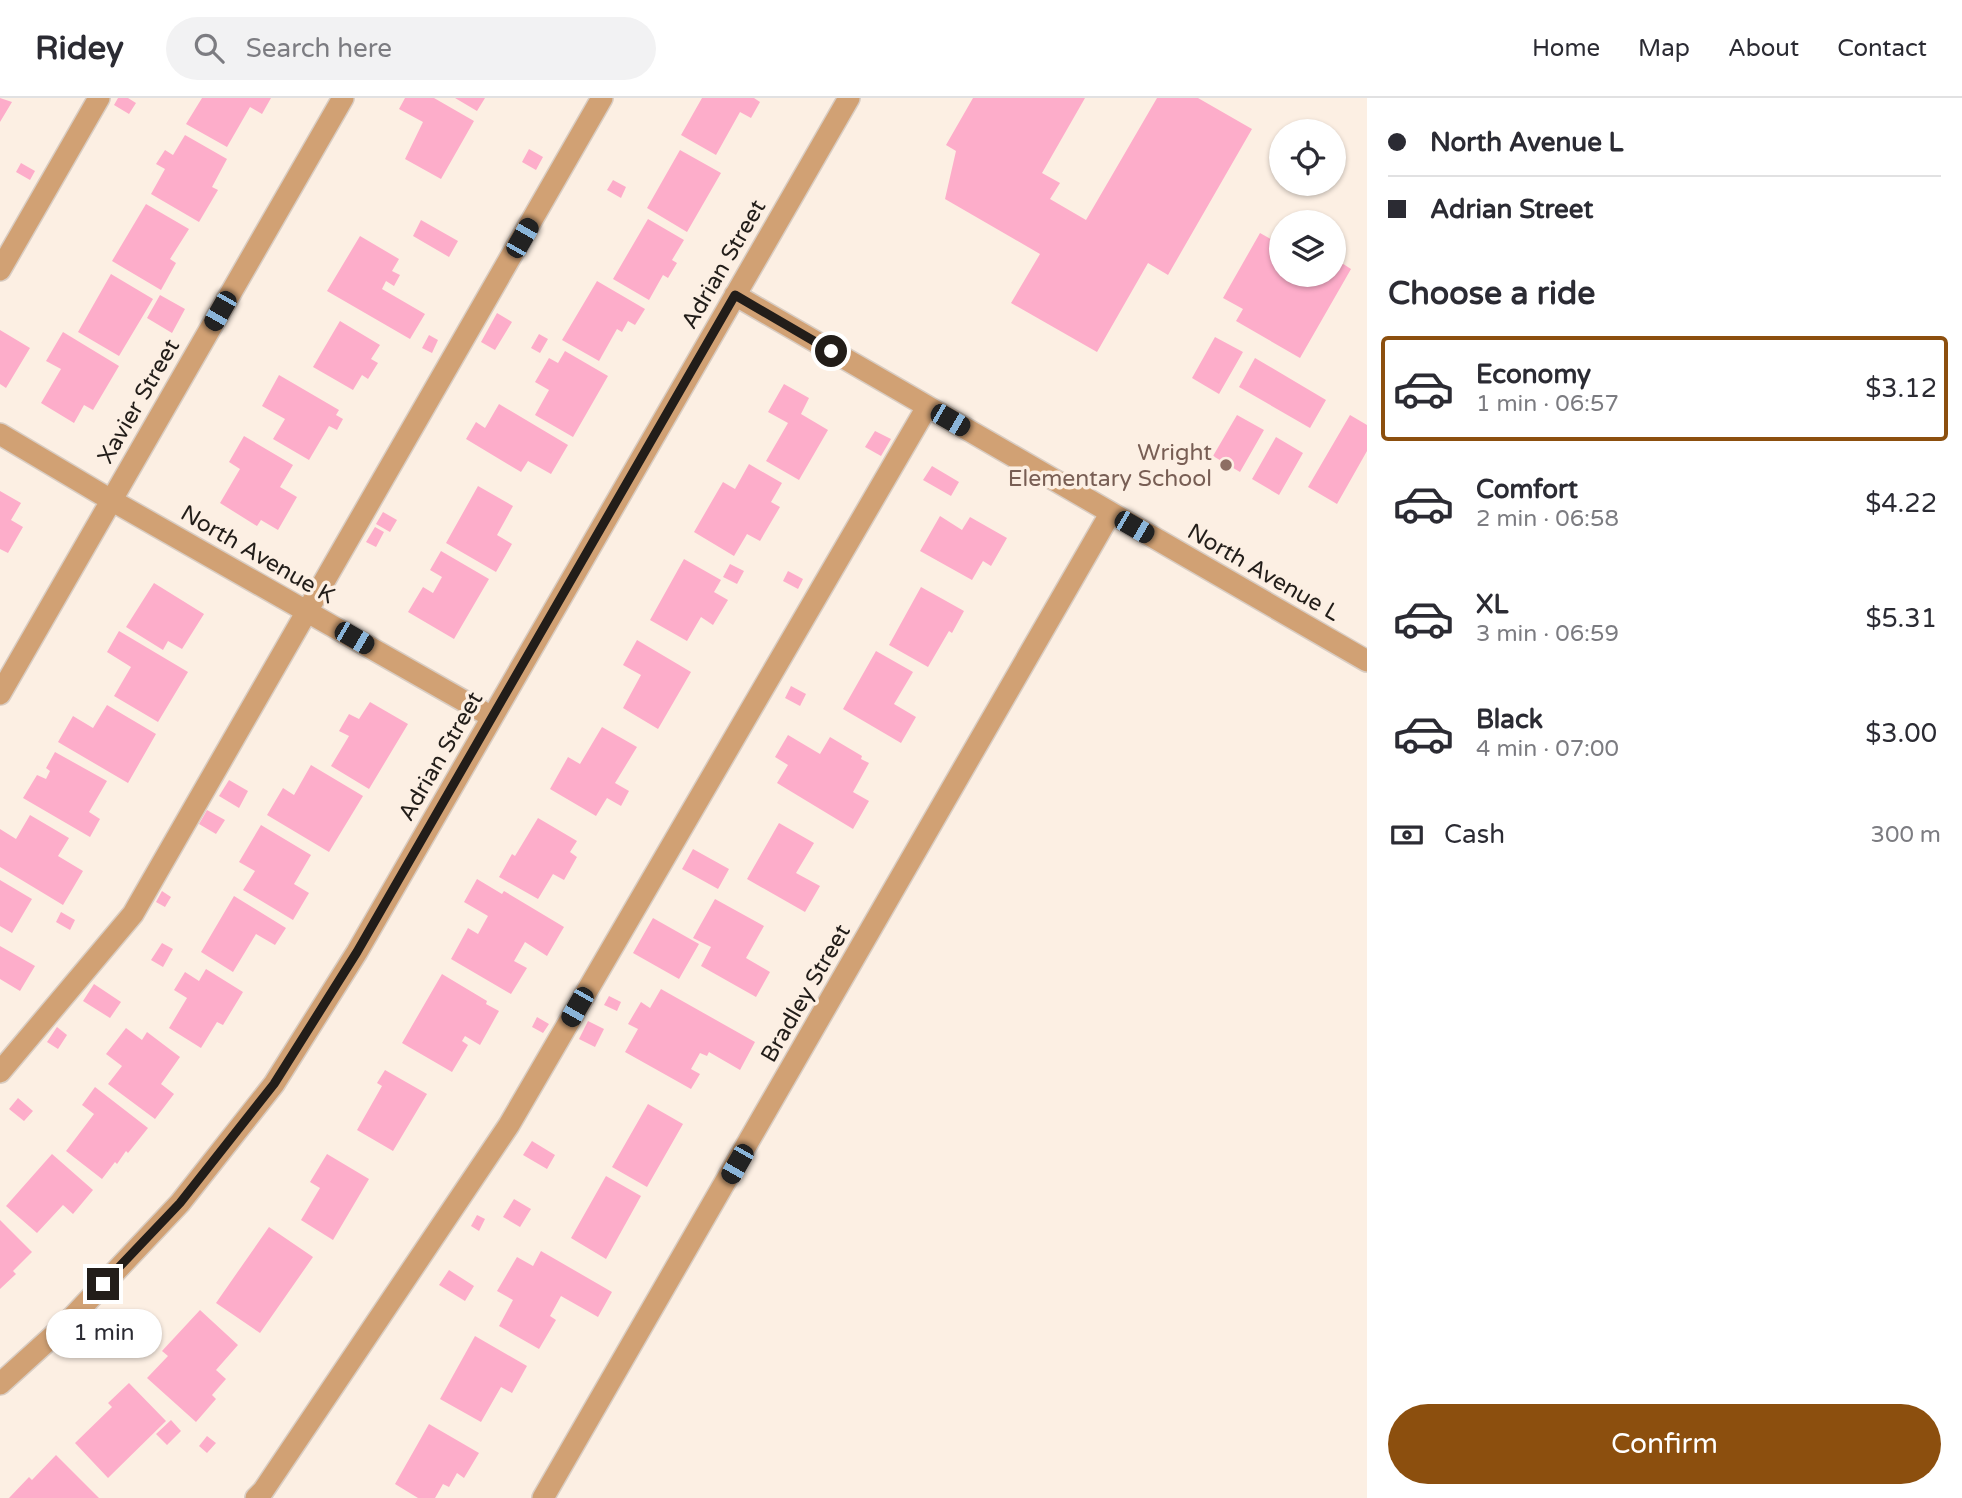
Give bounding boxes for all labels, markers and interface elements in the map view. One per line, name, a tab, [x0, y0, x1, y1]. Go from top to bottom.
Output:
search box	[166, 17, 656, 80]
text: Ridey	[35, 29, 124, 68]
icon: search	[190, 29, 228, 67]
text: Search here	[246, 33, 392, 64]
text: Home	[1532, 34, 1600, 63]
text: Map	[1638, 34, 1690, 63]
text: About	[1728, 34, 1799, 63]
text: Contact	[1837, 34, 1927, 63]
map controls	[1269, 119, 1346, 287]
button: locate	[1269, 119, 1346, 196]
text: North Avenue L	[1430, 127, 1624, 158]
text: Adrian Street	[1430, 194, 1593, 225]
street label: Adrian Street	[676, 195, 772, 334]
button: layers	[1269, 210, 1346, 287]
car	[503, 215, 542, 261]
text: Choose a ride	[1388, 275, 1595, 313]
car	[201, 288, 240, 334]
street label: Xavier Street	[92, 334, 186, 469]
route start	[815, 335, 847, 367]
icon: car	[1392, 357, 1455, 420]
text: Economy	[1476, 359, 1591, 390]
text: $3.12	[1865, 373, 1937, 404]
text: 1 min · 06:57	[1476, 390, 1619, 418]
car	[927, 400, 974, 440]
place label: Wright Elementary School	[1008, 439, 1212, 493]
marker: Wright Elementary School	[1218, 457, 1234, 473]
icon: car	[1392, 472, 1455, 535]
text: Comfort	[1476, 474, 1578, 505]
text: $4.22	[1865, 488, 1937, 519]
street label: North Avenue K	[175, 499, 340, 610]
text: 2 min · 06:58	[1476, 505, 1619, 533]
car	[1111, 507, 1158, 547]
street label: North Avenue L	[1182, 518, 1345, 628]
icon: car	[1392, 587, 1455, 650]
text: XL	[1476, 589, 1508, 620]
text: $5.31	[1865, 603, 1937, 634]
car	[331, 618, 378, 658]
text: 3 min · 06:59	[1476, 620, 1619, 648]
street label: Adrian Street	[393, 687, 489, 826]
icon: car	[1392, 702, 1455, 765]
text: Black	[1476, 704, 1543, 735]
text: $3.00	[1865, 718, 1937, 749]
text: 4 min · 07:00	[1476, 735, 1619, 763]
icon: cash	[1388, 816, 1426, 854]
text: Cash	[1444, 819, 1505, 850]
text: 300 m	[1871, 821, 1941, 849]
street label: Bradley Street	[755, 919, 857, 1068]
car	[558, 984, 597, 1030]
car	[718, 1141, 757, 1187]
route end	[87, 1268, 119, 1300]
callout: 1 min	[45, 1308, 161, 1358]
text: 1 min	[73, 1319, 135, 1347]
button: Confirm	[1388, 1404, 1941, 1484]

